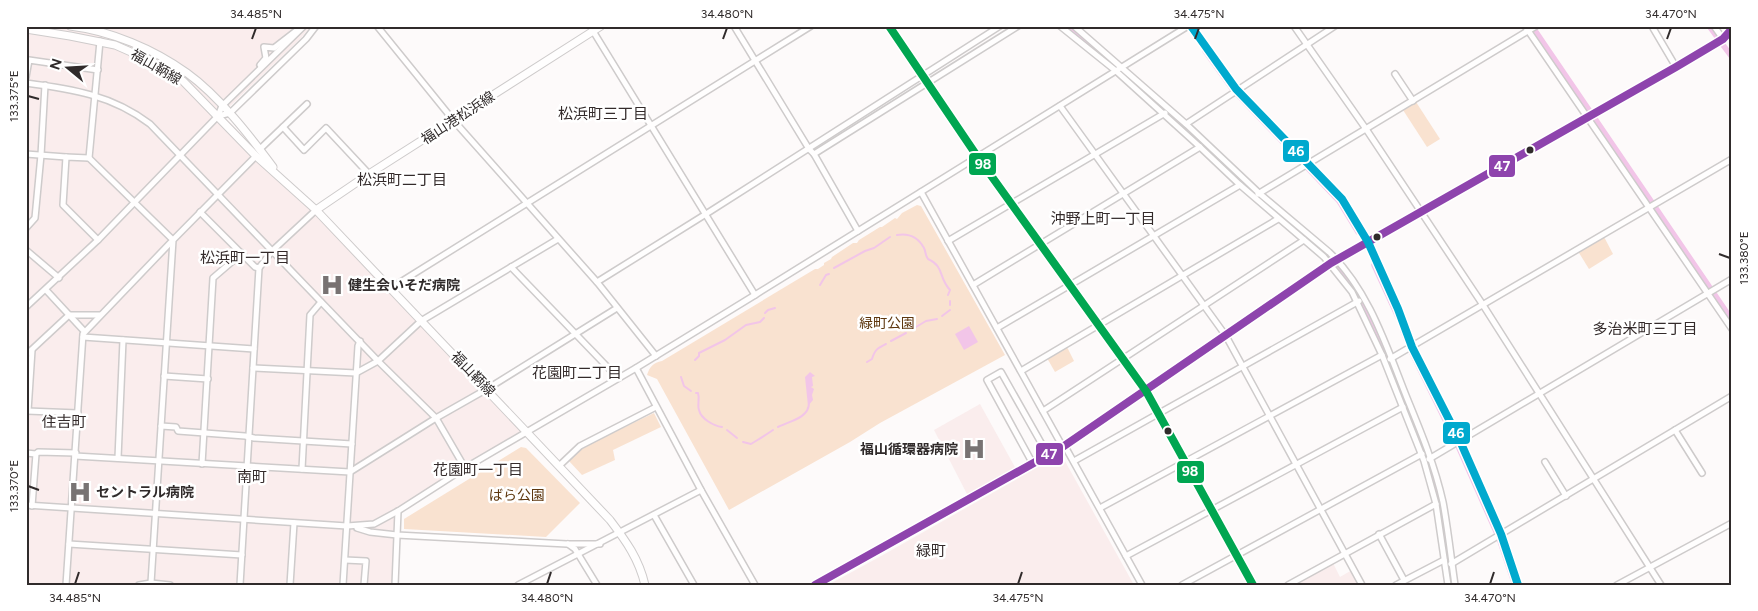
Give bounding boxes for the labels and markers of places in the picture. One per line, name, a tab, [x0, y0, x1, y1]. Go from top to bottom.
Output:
unlabelled marker	[1525, 145, 1535, 155]
unlabelled marker	[1372, 232, 1382, 242]
hospital icon: 健生会いそだ病院	[319, 272, 345, 298]
place label: 健生会いそだ病院	[348, 277, 460, 294]
unlabelled marker	[1163, 426, 1173, 436]
hospital icon: 福山循環器病院	[961, 436, 987, 462]
place label: 福山循環器病院	[860, 441, 958, 458]
hospital icon: セントラル病院	[67, 479, 93, 505]
place label: セントラル病院	[96, 484, 194, 501]

